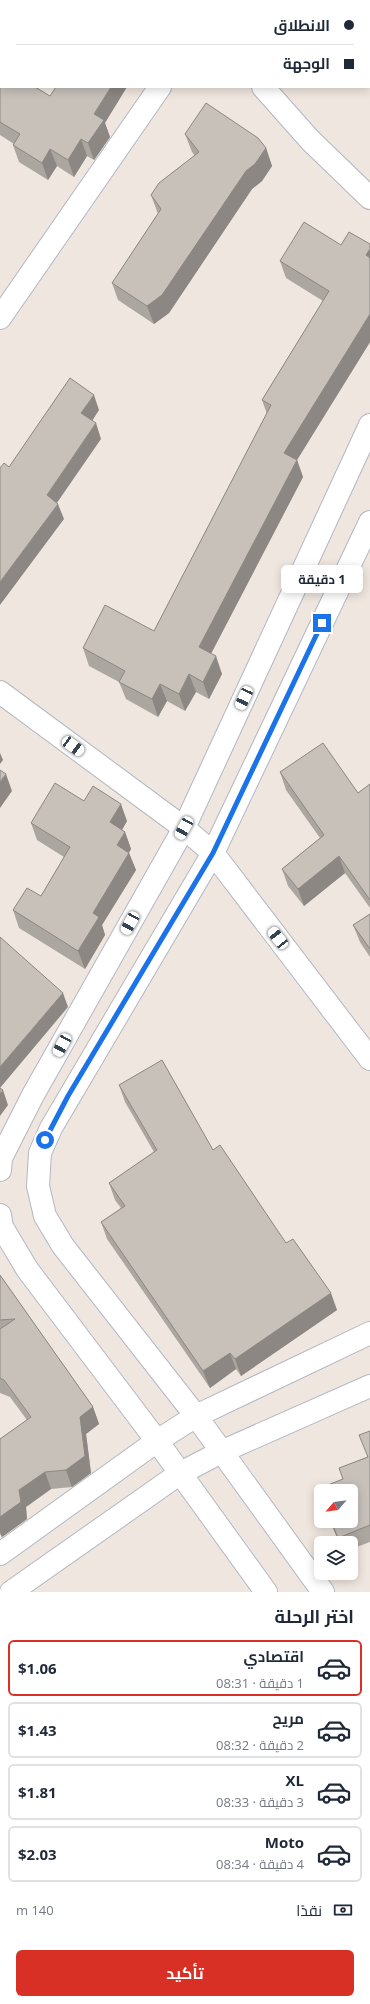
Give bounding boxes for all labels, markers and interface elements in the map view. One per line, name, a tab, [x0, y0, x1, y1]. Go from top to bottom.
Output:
text: الانطلاق	[274, 15, 330, 35]
text: الوجهة	[283, 53, 330, 73]
callout: 1 دقيقة	[281, 565, 363, 593]
text: 1 دقيقة	[298, 570, 346, 588]
route end	[313, 614, 331, 632]
car	[233, 685, 255, 711]
car	[60, 734, 86, 758]
car	[173, 815, 195, 841]
car	[119, 910, 141, 936]
car	[266, 925, 290, 951]
car	[51, 1032, 73, 1058]
route start	[36, 1131, 54, 1149]
north arrow	[314, 1484, 358, 1528]
map controls	[314, 1484, 358, 1580]
button: layers	[314, 1536, 358, 1580]
text: اختر الرحلة	[275, 1604, 354, 1628]
text: اقتصادي	[244, 1646, 304, 1666]
icon: car	[316, 1650, 352, 1686]
text: $1.06	[18, 1658, 57, 1678]
text: 1 دقيقة · 08:31	[216, 1674, 304, 1692]
text: مريح	[272, 1708, 304, 1728]
icon: car	[316, 1712, 352, 1748]
text: $1.43	[18, 1720, 57, 1740]
text: 2 دقيقة · 08:32	[216, 1736, 304, 1754]
text: XL	[286, 1770, 304, 1790]
icon: car	[316, 1774, 352, 1810]
text: $1.81	[18, 1782, 57, 1802]
text: 3 دقيقة · 08:33	[216, 1793, 304, 1811]
text: Moto	[265, 1832, 304, 1852]
icon: car	[316, 1836, 352, 1872]
text: $2.03	[18, 1844, 57, 1864]
text: 4 دقيقة · 08:34	[216, 1855, 304, 1873]
icon: cash	[332, 1899, 354, 1921]
text: نقدًا	[296, 1900, 322, 1920]
text: 140 m	[16, 1901, 54, 1919]
button: تأكيد	[16, 1950, 354, 1996]

